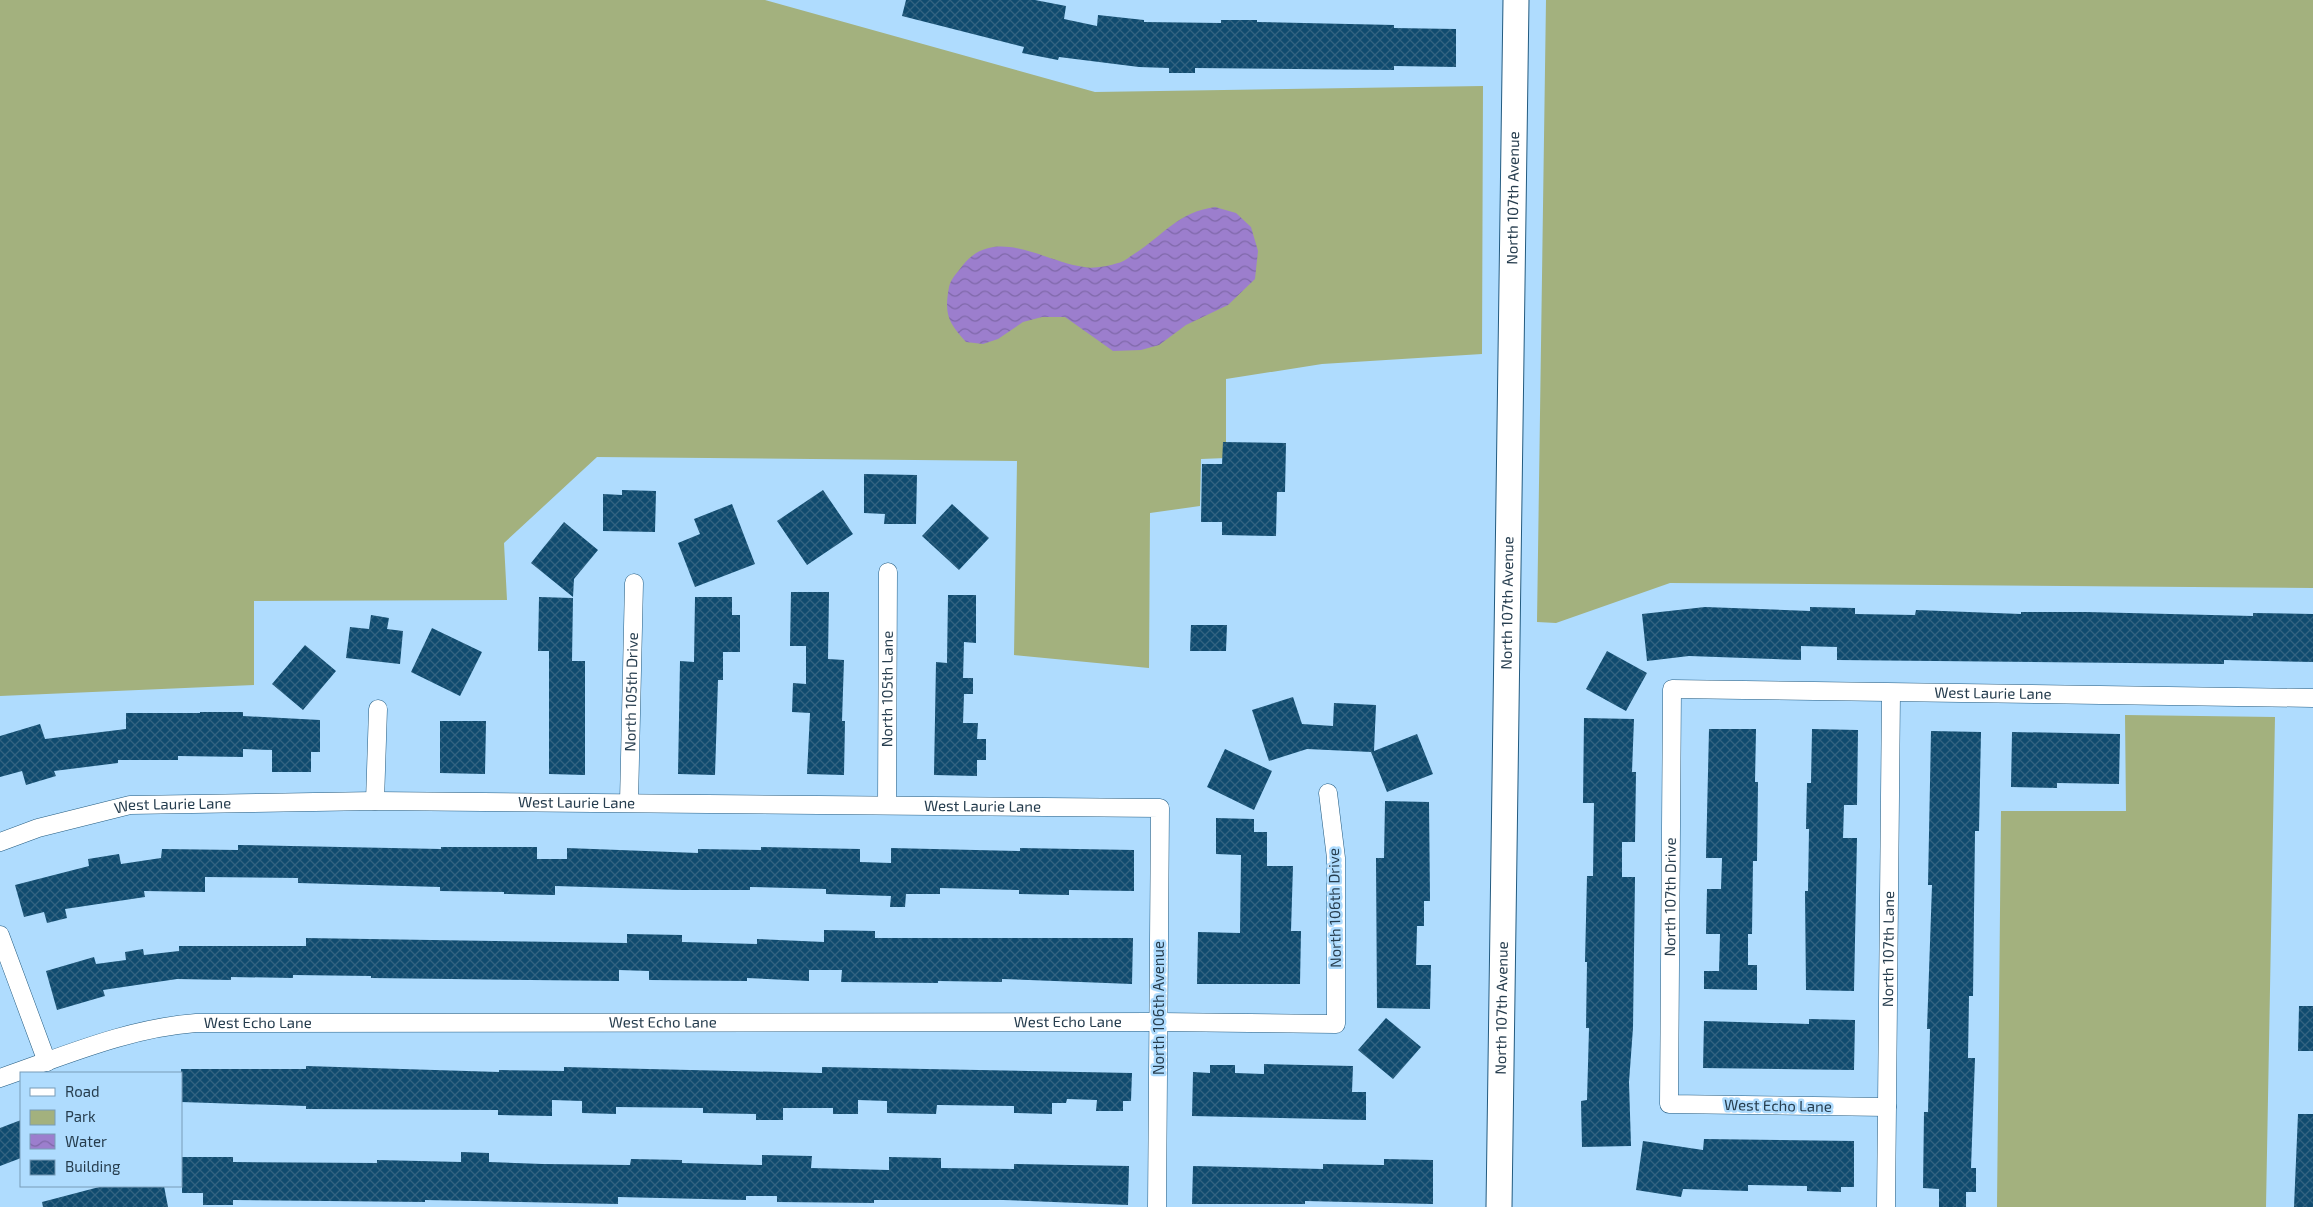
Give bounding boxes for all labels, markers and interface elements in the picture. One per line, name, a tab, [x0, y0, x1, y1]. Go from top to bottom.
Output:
street label: North 107th Avenue	[1502, 131, 1522, 265]
street label: North 107th Avenue	[1497, 536, 1516, 670]
street label: North 105th Lane	[877, 631, 896, 747]
street label: North 105th Drive	[620, 632, 641, 752]
street label: West Laurie Lane	[1934, 683, 2052, 702]
street label: West Laurie Lane	[518, 792, 635, 811]
street label: West Laurie Lane	[112, 793, 231, 817]
street label: West Laurie Lane	[924, 796, 1041, 815]
street label: North 107th Drive	[1660, 837, 1679, 957]
street label: North 106th Drive	[1324, 848, 1344, 968]
street label: North 107th Lane	[1878, 891, 1897, 1007]
street label: North 106th Avenue	[1149, 941, 1167, 1075]
street label: North 107th Avenue	[1491, 941, 1511, 1075]
street label: West Echo Lane	[609, 1012, 717, 1031]
street label: West Echo Lane	[1014, 1012, 1122, 1030]
street label: West Echo Lane	[204, 1013, 312, 1031]
legend	[20, 1072, 182, 1187]
text: Road	[65, 1082, 100, 1100]
street label: West Echo Lane	[1724, 1095, 1832, 1115]
text: Park	[65, 1107, 96, 1125]
text: Water	[65, 1132, 107, 1150]
text: Building	[65, 1157, 121, 1175]

